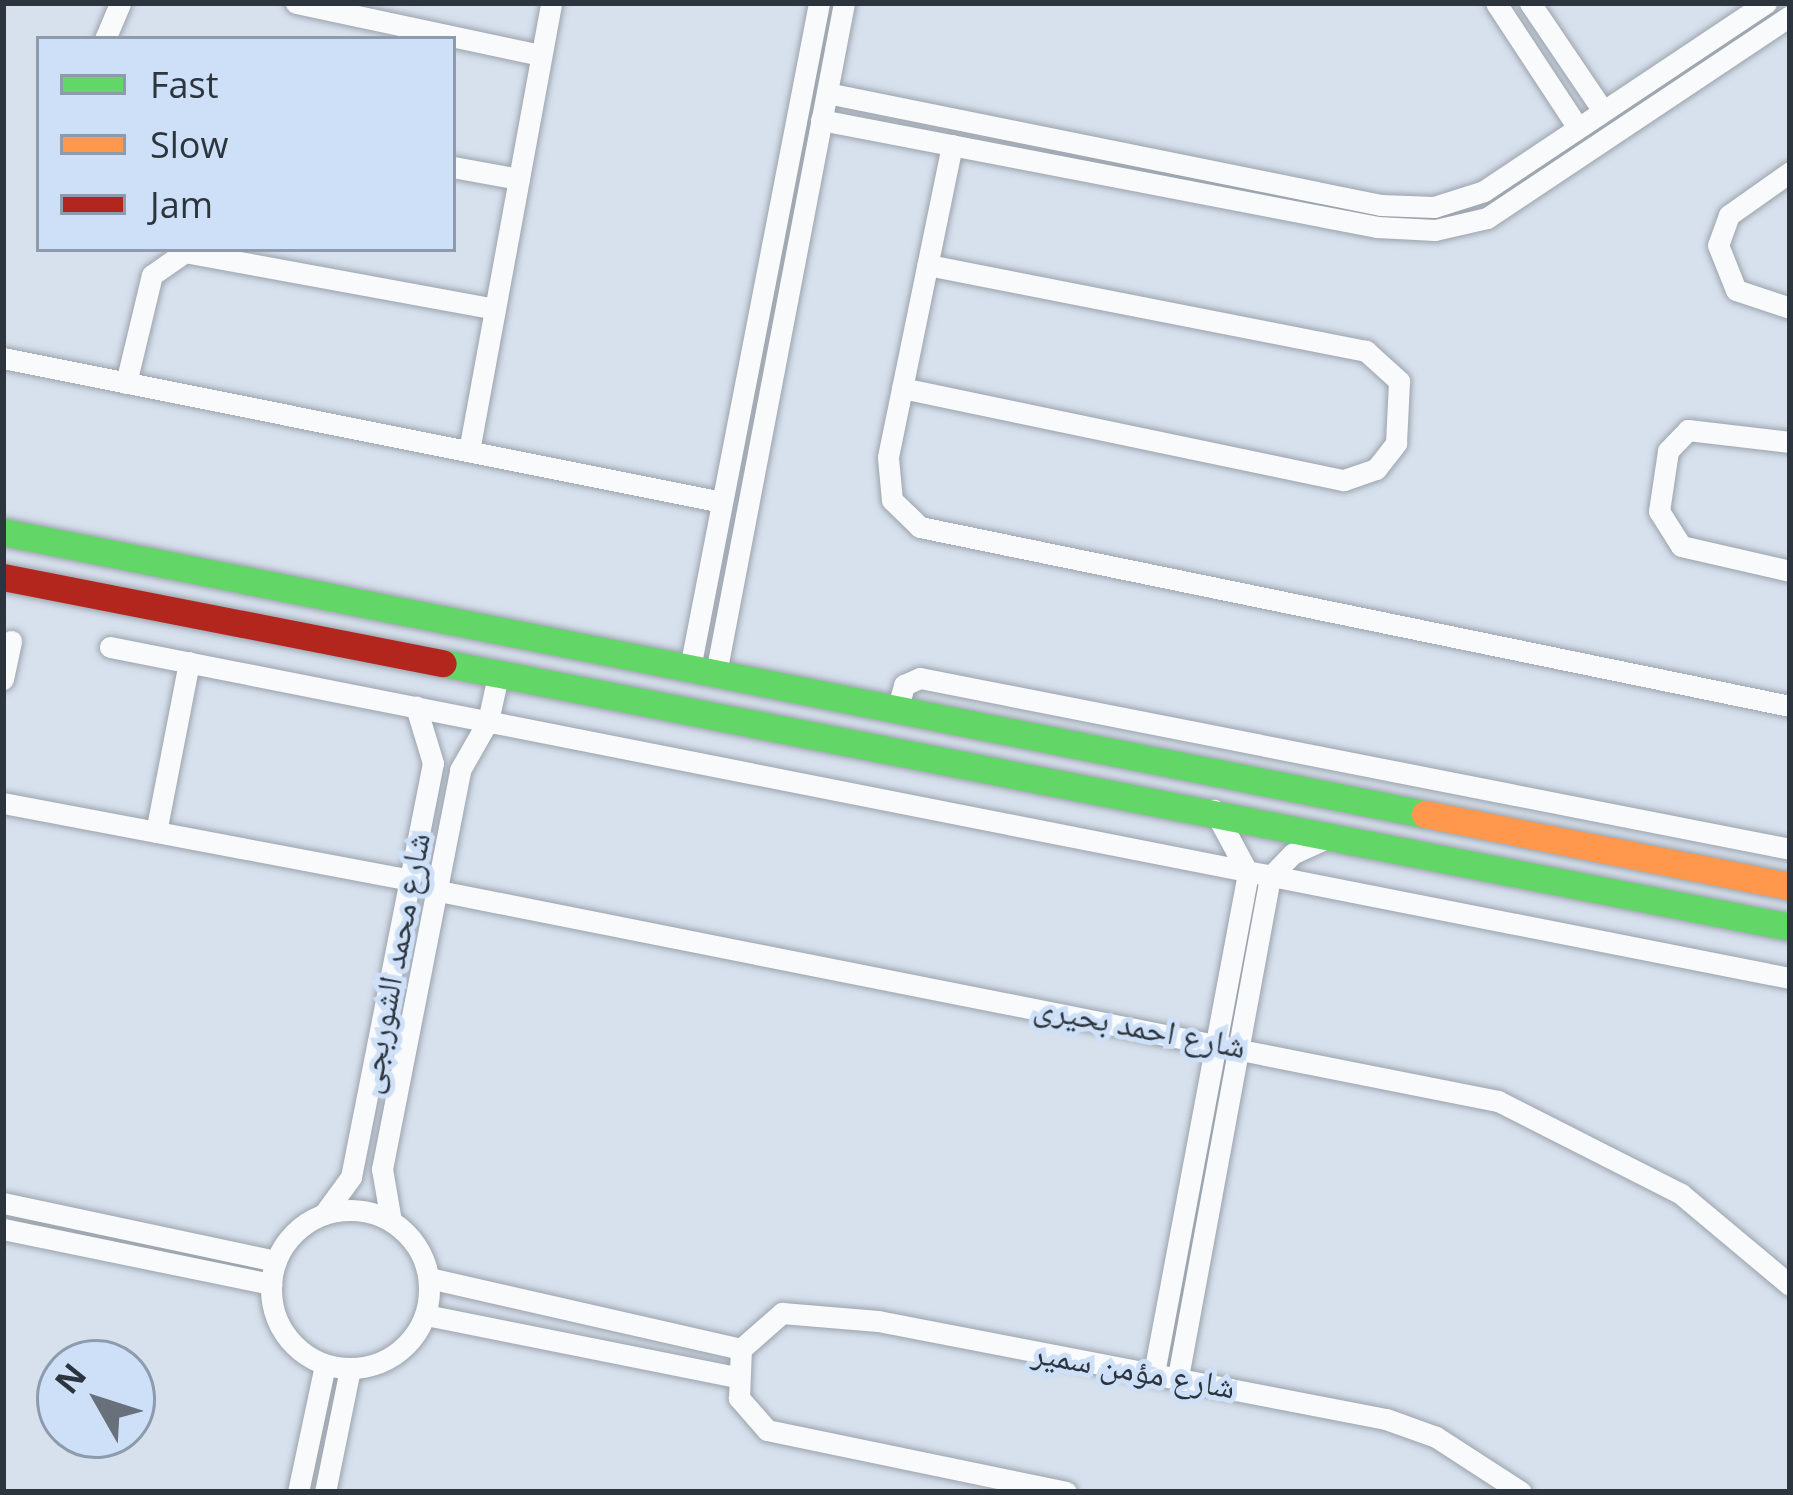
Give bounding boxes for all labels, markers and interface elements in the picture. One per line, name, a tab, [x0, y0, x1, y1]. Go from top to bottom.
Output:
legend	[36, 36, 456, 252]
text: Fast	[150, 60, 219, 109]
text: Slow	[150, 120, 228, 169]
text: Jam	[150, 180, 213, 229]
street label: شارع محمد الشوربجى	[348, 829, 438, 1097]
street label: شارع احمد بحيرى	[1031, 986, 1249, 1066]
street label: شارع مؤمن سمير	[1029, 1332, 1239, 1406]
north arrow	[36, 1339, 156, 1459]
text: N	[44, 1353, 96, 1403]

